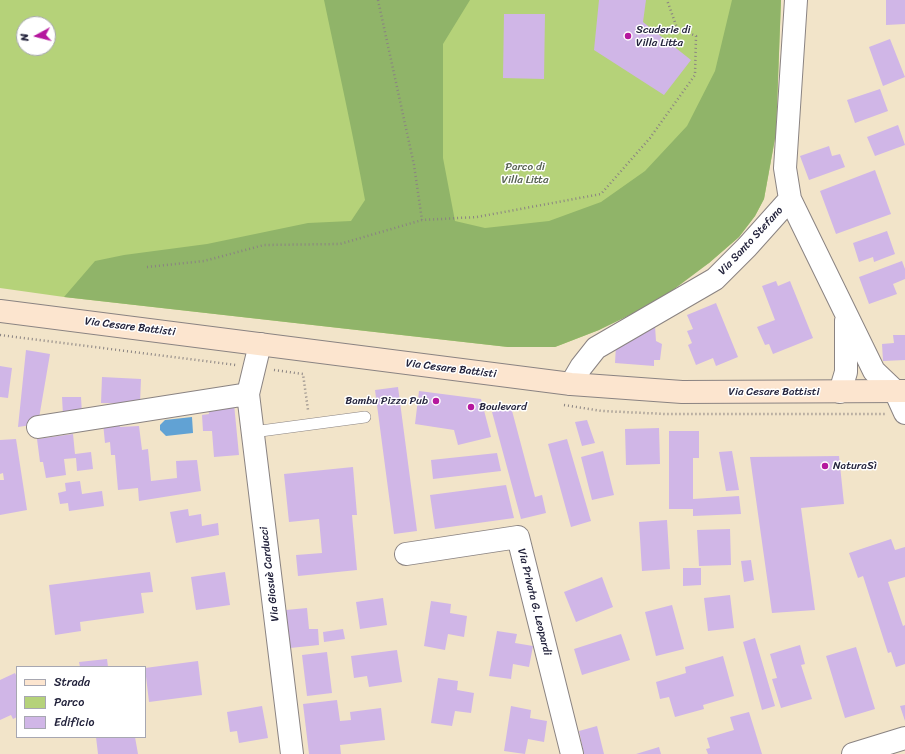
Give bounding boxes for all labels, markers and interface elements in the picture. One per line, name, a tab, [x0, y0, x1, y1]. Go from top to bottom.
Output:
north arrow	[16, 16, 56, 56]
place label: Scuderie di Villa Litta	[636, 23, 691, 49]
marker: Scuderie di Villa Litta	[623, 31, 633, 41]
text: N	[15, 32, 34, 42]
park label: Parco di Villa Litta	[502, 160, 548, 186]
street label: Via Santo Stefano	[716, 204, 786, 278]
street label: Via Cesare Battisti	[84, 315, 176, 339]
street label: Via Cesare Battisti	[405, 357, 497, 381]
street label: Via Cesare Battisti	[728, 385, 820, 399]
place label: Bambu Pizza Pub	[345, 394, 428, 408]
marker: Bambu Pizza Pub	[431, 396, 441, 406]
place label: Boulevard	[479, 400, 527, 414]
marker: Boulevard	[466, 402, 476, 412]
place label: NaturaSì	[833, 459, 877, 473]
marker: NaturaSì	[820, 461, 830, 471]
street label: Via Giosuè Carducci	[258, 526, 282, 622]
street label: Via Privata G. Leopardi	[514, 547, 554, 657]
legend	[16, 666, 146, 738]
text: Strada	[54, 671, 90, 693]
text: Parco	[54, 691, 84, 713]
text: Edificio	[54, 711, 94, 733]

